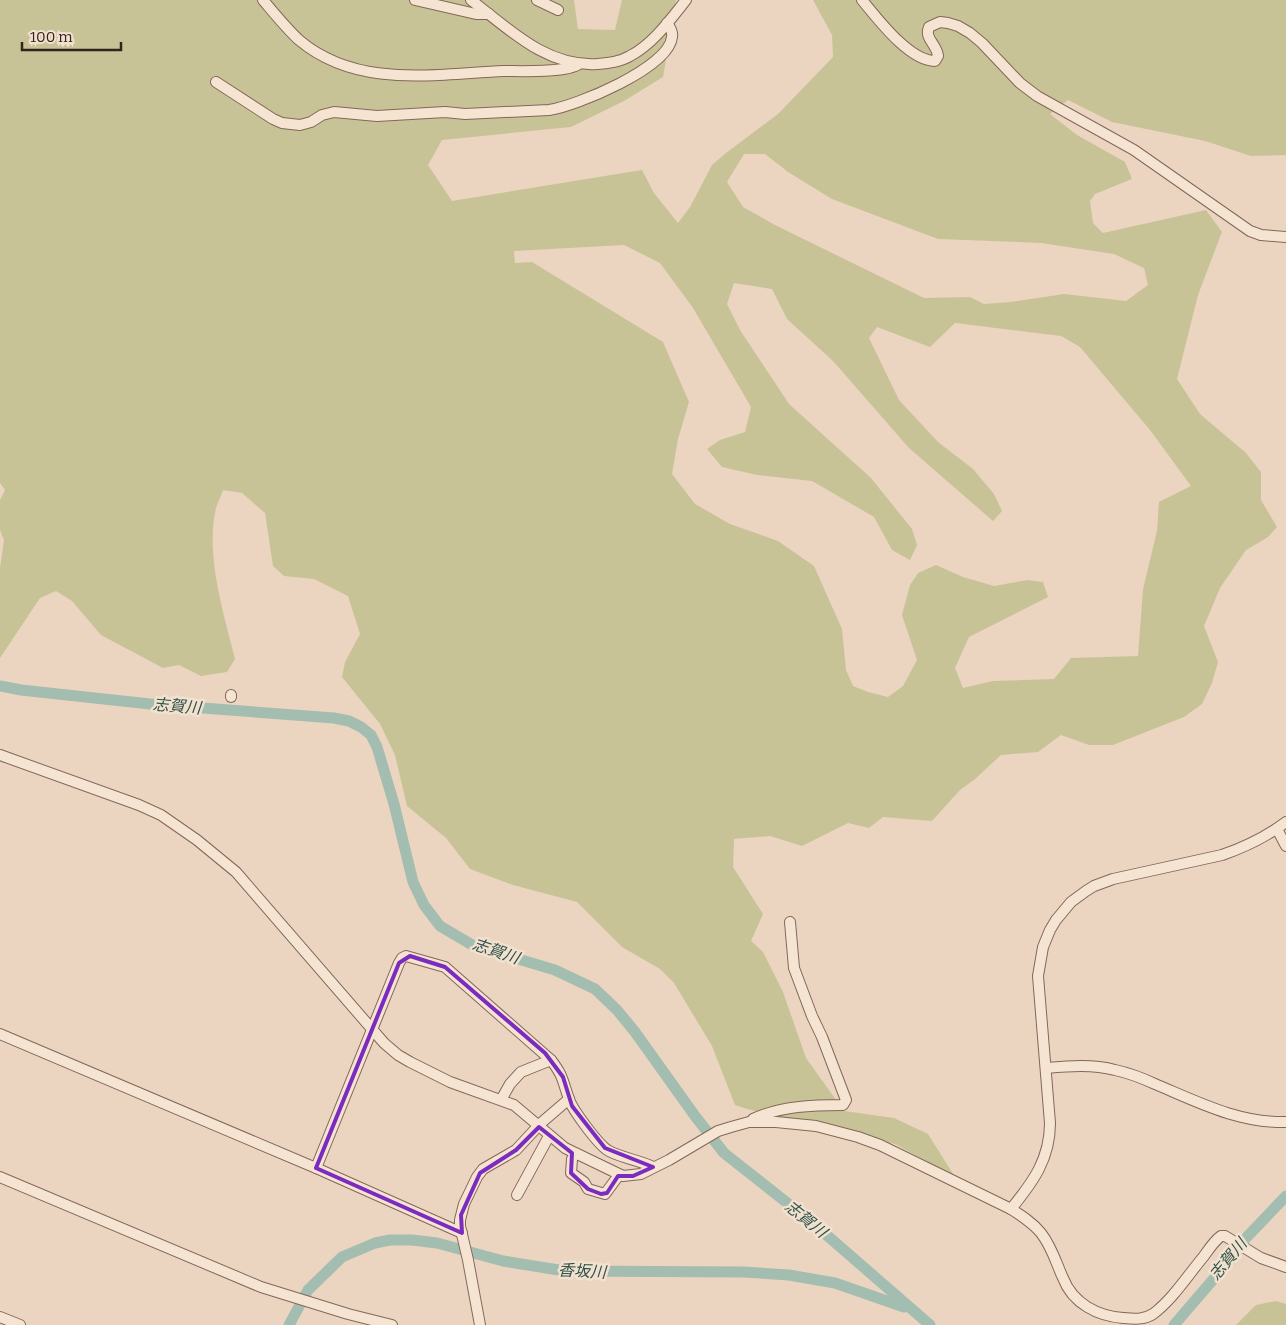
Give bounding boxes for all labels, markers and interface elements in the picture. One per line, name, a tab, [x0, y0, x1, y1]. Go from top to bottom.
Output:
scale bar	[22, 20, 121, 52]
text: 100 m	[30, 28, 73, 46]
water label: 志賀川	[152, 694, 204, 718]
water label: 志賀川	[470, 934, 524, 968]
water label: 志賀川	[781, 1197, 832, 1243]
water label: 志賀川	[1205, 1233, 1252, 1283]
water label: 香坂川	[558, 1260, 608, 1282]

